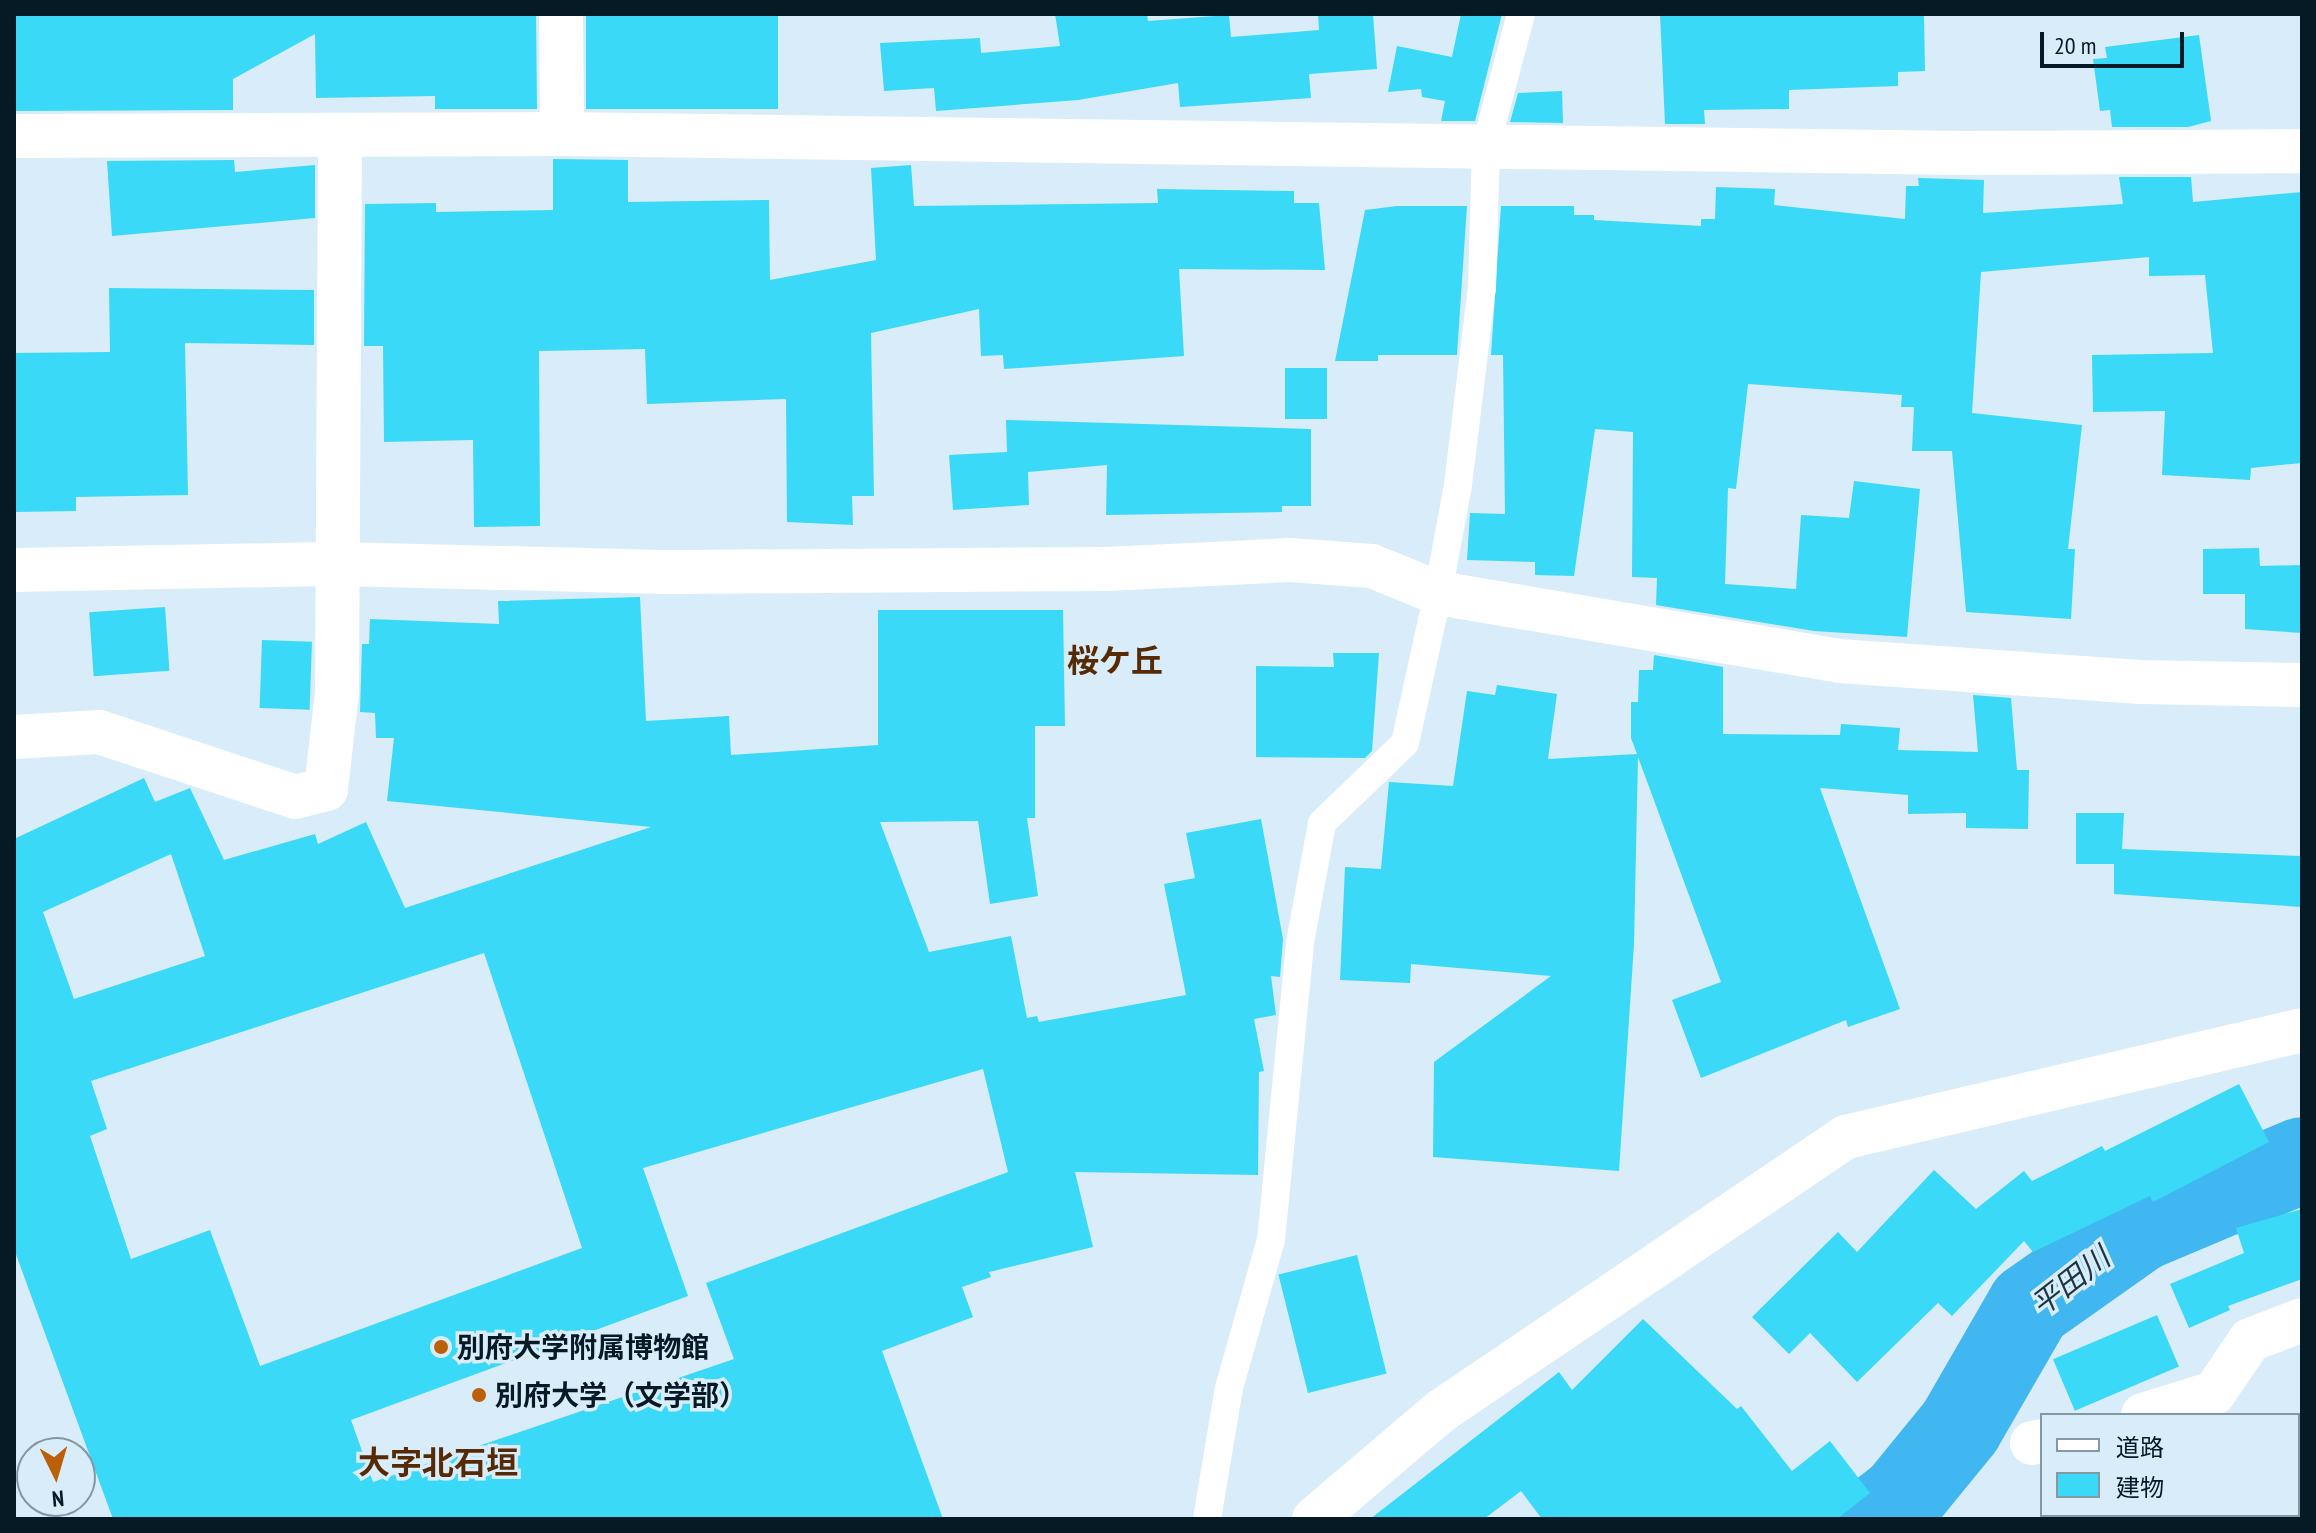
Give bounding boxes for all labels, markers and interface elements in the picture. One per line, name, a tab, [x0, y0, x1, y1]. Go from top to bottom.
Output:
scale bar	[2044, 16, 2188, 66]
text: 20 m	[2054, 30, 2096, 61]
district label: 桜ケ丘	[1067, 641, 1163, 679]
water label: 平田川	[2023, 1239, 2117, 1323]
place label: 別府大学附属博物館	[457, 1330, 709, 1364]
marker: 別府大学附属博物館	[432, 1338, 450, 1356]
place label: 別府大学（文学部）	[495, 1378, 747, 1412]
marker: 別府大学（文学部）	[470, 1386, 488, 1404]
legend	[2040, 1413, 2300, 1517]
text: 道路	[2116, 1432, 2164, 1463]
north arrow	[16, 1437, 96, 1517]
district label: 大字北石垣	[358, 1443, 518, 1481]
text: 建物	[2116, 1472, 2164, 1503]
text: N	[51, 1484, 65, 1513]

